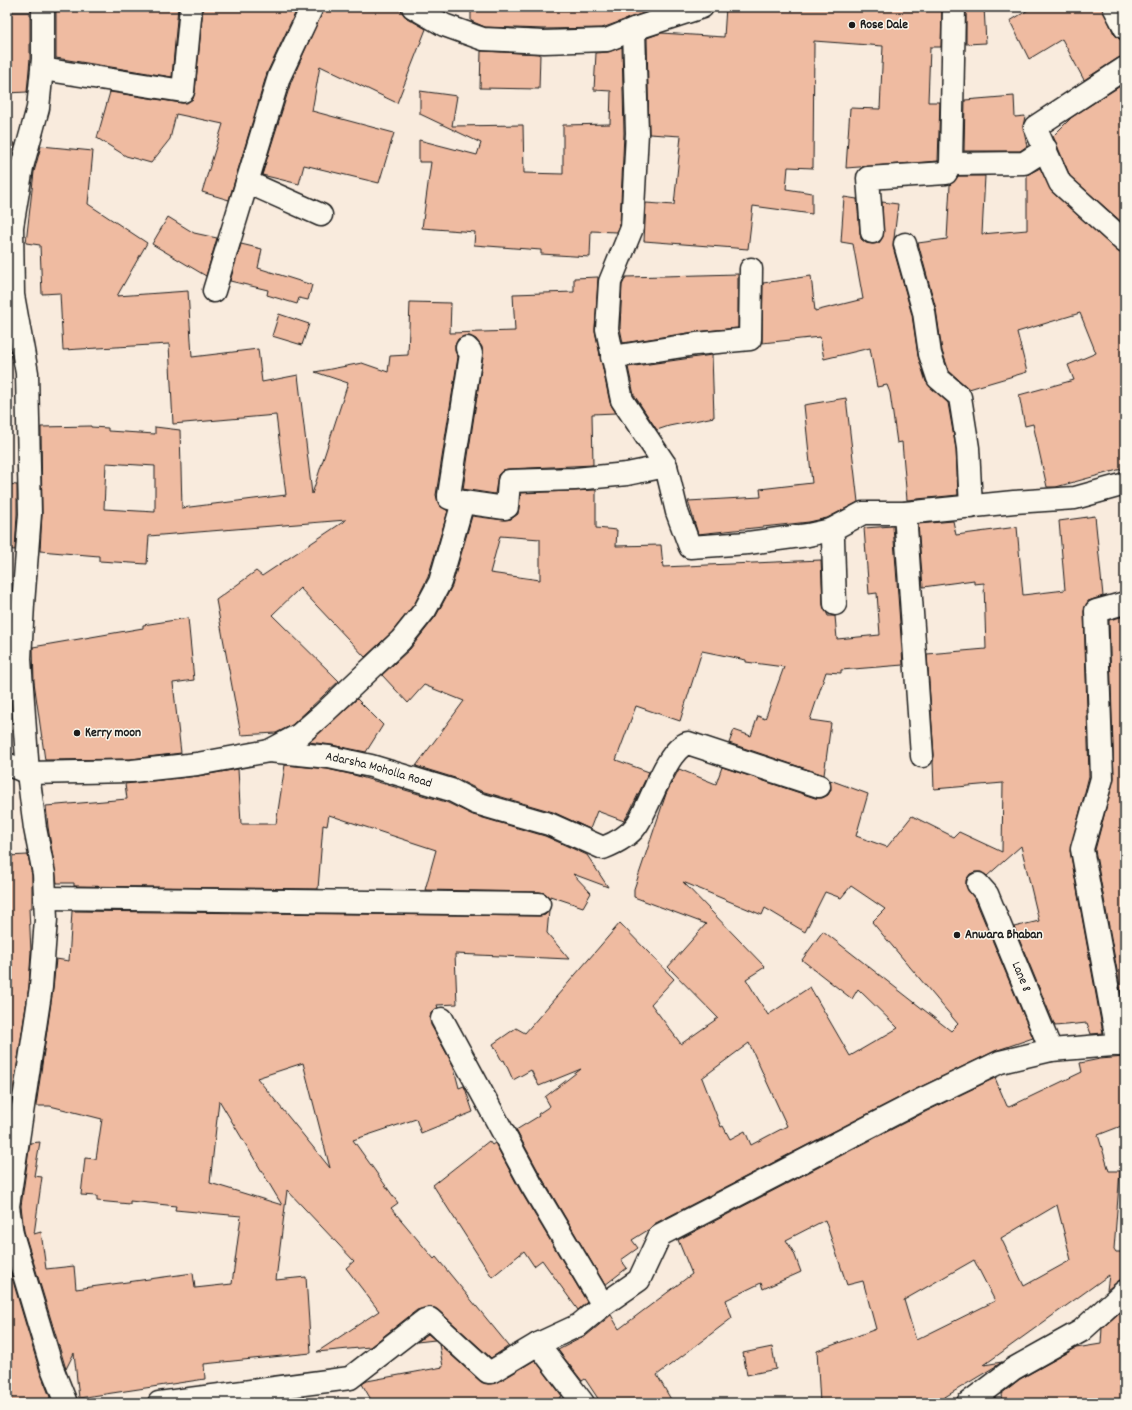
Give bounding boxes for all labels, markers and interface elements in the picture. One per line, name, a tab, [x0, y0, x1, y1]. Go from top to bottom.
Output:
place label: Rose Dale	[860, 16, 908, 35]
marker: Rose Dale	[847, 20, 857, 30]
place label: Kerry moon	[85, 724, 141, 743]
marker: Kerry moon	[72, 728, 82, 738]
street label: Adarsha Moholla Road	[324, 747, 434, 793]
place label: Anwara Bhaban	[965, 926, 1042, 945]
marker: Anwara Bhaban	[952, 930, 962, 940]
street label: Lane 8	[1006, 959, 1036, 995]

